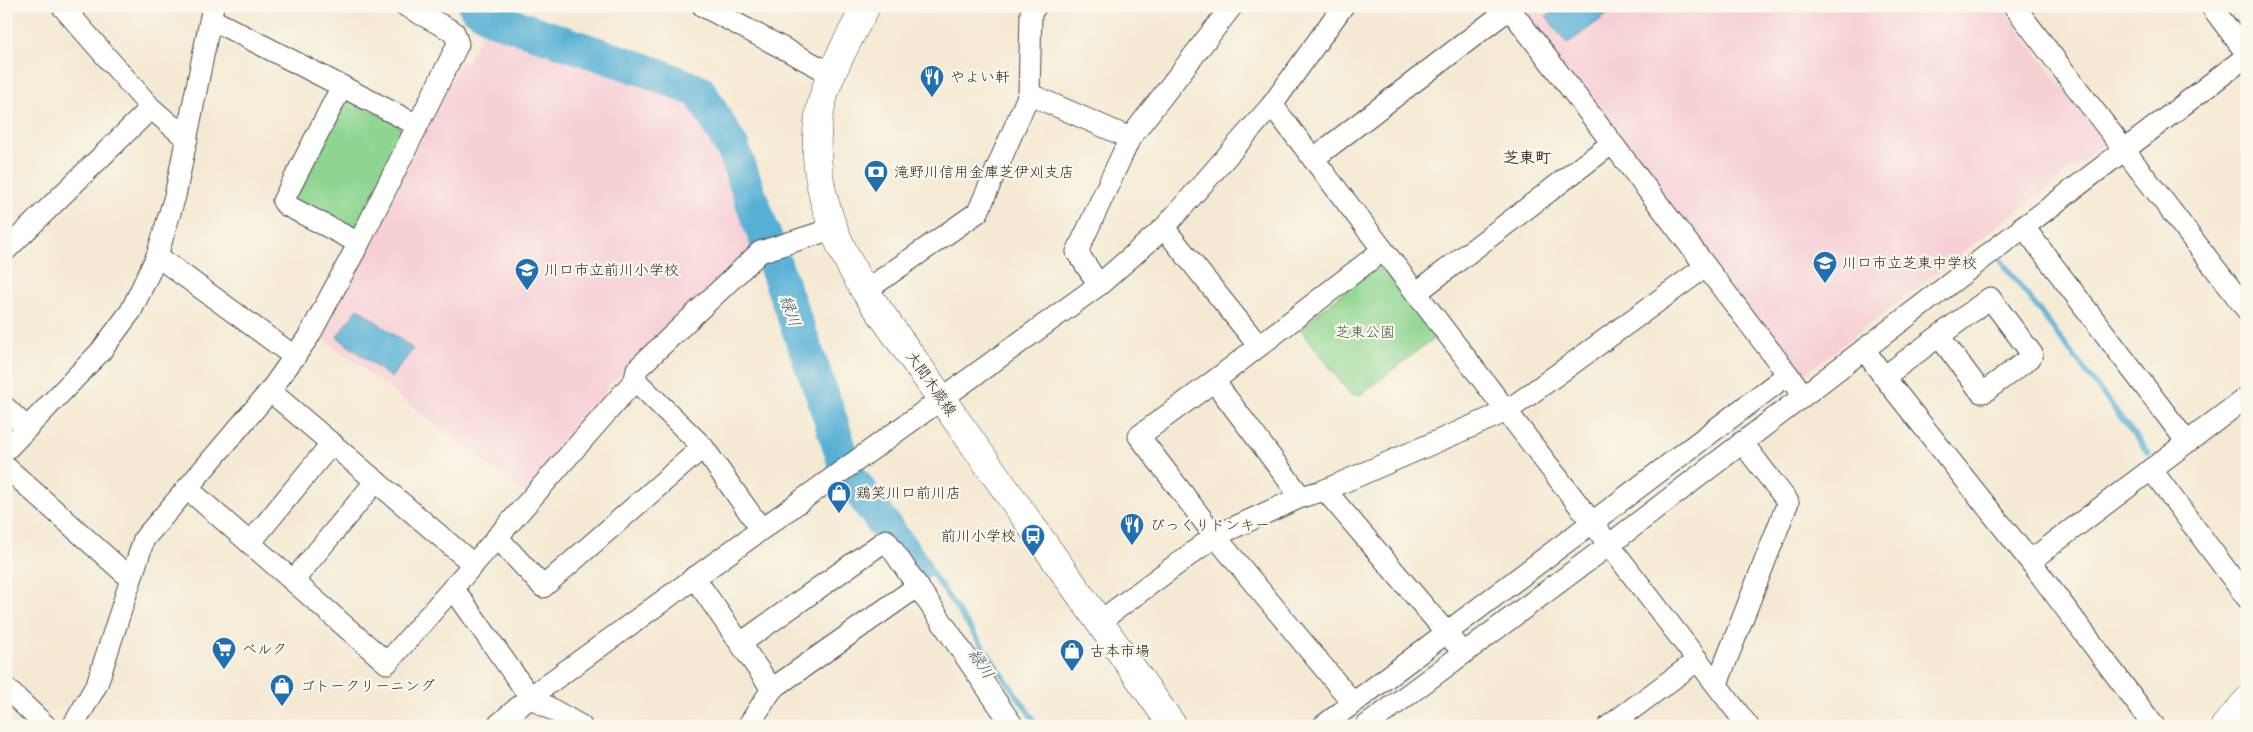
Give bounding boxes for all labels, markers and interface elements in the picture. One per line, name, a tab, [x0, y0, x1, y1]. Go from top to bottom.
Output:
restaurant icon: やよい軒	[919, 64, 945, 98]
place label: やよい軒	[950, 68, 1010, 87]
district label: 芝東町	[1503, 148, 1551, 168]
bank icon: 滝野川信用金庫芝伊刈支店	[863, 159, 889, 193]
place label: 滝野川信用金庫芝伊刈支店	[894, 163, 1074, 182]
school or university icon: 川口市立芝東中学校	[1812, 250, 1838, 284]
place label: 川口市立芝東中学校	[1842, 254, 1977, 273]
school or university icon: 川口市立前川小学校	[514, 257, 540, 291]
place label: 川口市立前川小学校	[544, 261, 679, 280]
water label: 緑川	[775, 293, 805, 329]
park label: 芝東公園	[1335, 323, 1395, 342]
street label: 大間木蕨線	[902, 348, 960, 420]
shop icon: 鶏笑川口前川店	[826, 480, 852, 514]
place label: 鶏笑川口前川店	[856, 484, 961, 503]
restaurant icon: びっくりドンキー	[1119, 512, 1145, 546]
place label: びっくりドンキー	[1150, 516, 1270, 535]
bus stop icon: 前川小学校	[1020, 523, 1046, 557]
place label: 前川小学校	[941, 527, 1016, 546]
supermarket icon: ベルク	[211, 636, 237, 670]
shop icon: 古本市場	[1059, 638, 1085, 672]
place label: ベルク	[242, 640, 287, 659]
place label: 古本市場	[1090, 642, 1150, 661]
water label: 緑川	[964, 645, 998, 683]
shop icon: ゴトークリーニング	[269, 673, 295, 707]
place label: ゴトークリーニング	[300, 677, 435, 696]

